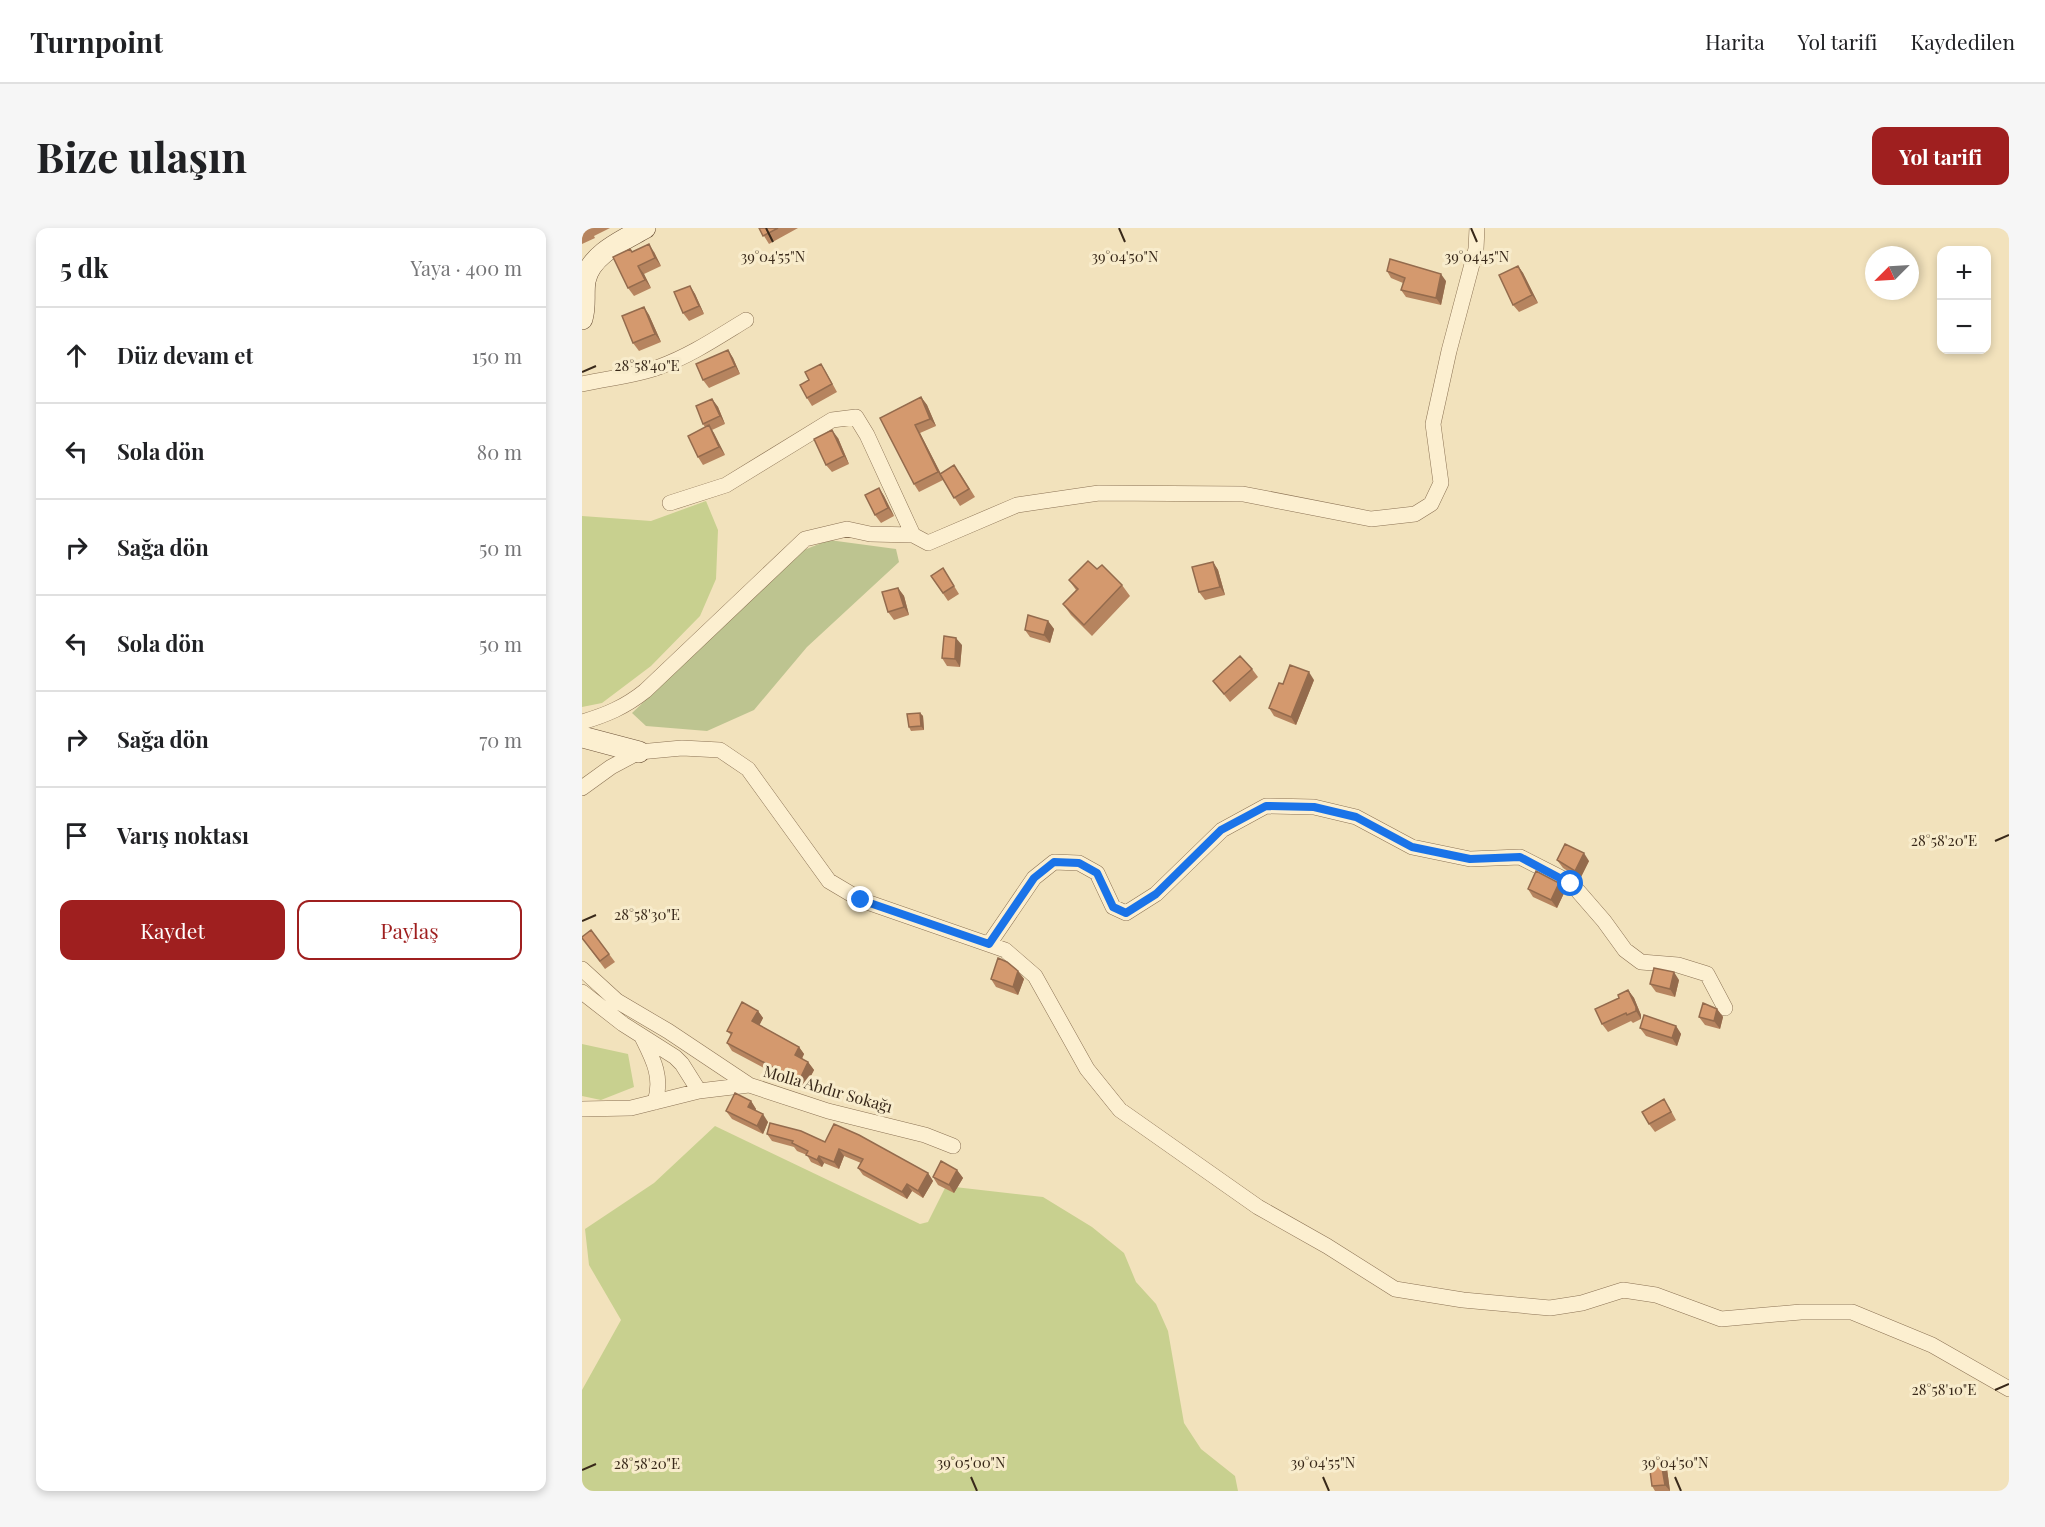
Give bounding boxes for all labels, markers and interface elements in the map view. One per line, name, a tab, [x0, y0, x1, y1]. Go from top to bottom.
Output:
text: Turnpoint	[30, 23, 163, 60]
text: Harita	[1705, 27, 1765, 55]
text: Yol tarifi	[1798, 27, 1877, 55]
text: Kaydedilen	[1910, 27, 2015, 55]
button: Yol tarifi	[1872, 127, 2009, 185]
text: Bize ulaşın	[36, 128, 247, 184]
text: 39°04'55"N	[741, 246, 806, 266]
text: 39°04'50"N	[1091, 246, 1159, 266]
text: 39°04'45"N	[1445, 246, 1510, 266]
north arrow	[1865, 246, 1919, 300]
map controls	[1937, 246, 1991, 354]
button: +	[1937, 246, 1991, 300]
text: 5 dk	[60, 250, 108, 285]
text: Yaya · 400 m	[411, 254, 522, 281]
button: −	[1937, 300, 1991, 354]
icon: ahead	[60, 339, 93, 372]
text: Düz devam et	[117, 340, 253, 370]
text: 150 m	[472, 342, 522, 369]
text: 28°58'40"E	[614, 355, 680, 375]
icon: left	[60, 435, 93, 468]
text: Sola dön	[117, 436, 204, 466]
text: 80 m	[477, 438, 522, 465]
icon: right	[60, 531, 93, 564]
text: Sağa dön	[117, 532, 209, 562]
text: 50 m	[479, 534, 522, 561]
icon: left	[60, 627, 93, 660]
text: Sola dön	[117, 628, 204, 658]
text: 50 m	[479, 630, 522, 657]
icon: right	[60, 723, 93, 756]
text: Sağa dön	[117, 724, 209, 754]
text: 70 m	[479, 726, 522, 753]
icon: arrive	[60, 819, 93, 852]
text: Varış noktası	[117, 820, 249, 850]
text: 28°58'20"E	[1911, 830, 1977, 850]
route start	[1557, 870, 1583, 896]
route end	[847, 886, 873, 912]
button: Kaydet	[60, 900, 285, 960]
button: Paylaş	[297, 900, 522, 960]
text: 28°58'30"E	[614, 904, 680, 924]
street label: Molla Abdır Sokağı	[761, 1060, 895, 1117]
text: 28°58'10"E	[1912, 1379, 1976, 1399]
text: 39°05'00"N	[936, 1452, 1006, 1472]
text: 39°04'55"N	[1291, 1452, 1356, 1472]
text: 39°04'50"N	[1641, 1452, 1709, 1472]
text: 28°58'20"E	[614, 1453, 680, 1473]

